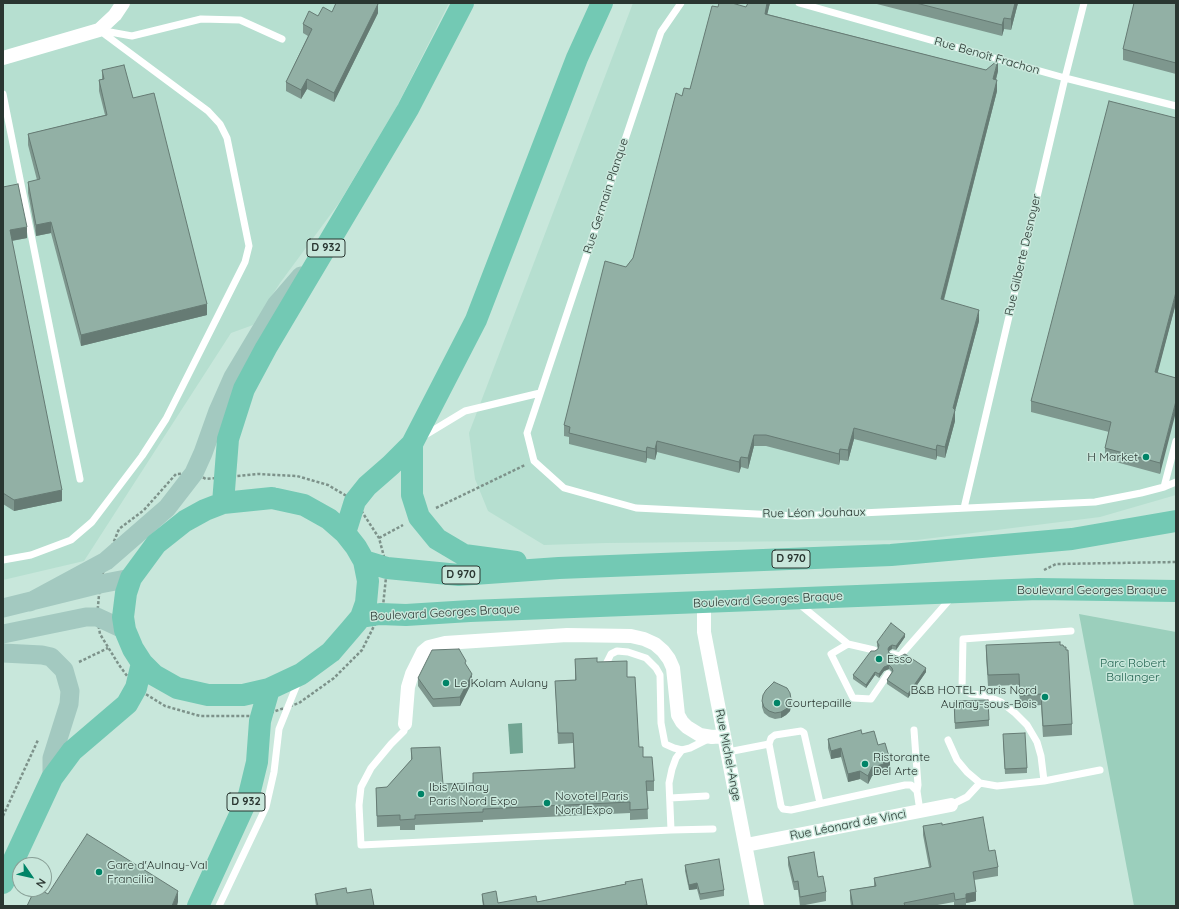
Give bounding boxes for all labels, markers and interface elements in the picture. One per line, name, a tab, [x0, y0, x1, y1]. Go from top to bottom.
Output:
street label: Rue Benoît Frachon	[933, 34, 1041, 78]
street label: Rue Germain Planque	[581, 136, 631, 256]
street label: Rue Gilberte Desnoyer	[1002, 193, 1044, 317]
road number: D 932	[307, 239, 345, 257]
place label: H Market	[1087, 450, 1138, 464]
marker: H Market	[1141, 452, 1151, 462]
street label: Rue Léon Jouhaux	[762, 505, 866, 521]
road number: D 970	[772, 550, 810, 568]
road number: D 970	[442, 566, 480, 584]
street label: Boulevard Georges Braque	[1017, 583, 1167, 597]
street label: Boulevard Georges Braque	[693, 589, 843, 611]
street label: Boulevard Georges Braque	[370, 602, 520, 624]
place label: Esso	[887, 652, 912, 666]
marker: Esso	[874, 654, 884, 664]
park label: Parc Robert Ballanger	[1100, 656, 1166, 684]
place label: Le Kolam Aulany	[454, 676, 548, 690]
marker: Le Kolam Aulany	[441, 678, 451, 688]
place label: B&B HOTEL Paris Nord Aulnay-sous-Bois	[911, 683, 1037, 711]
marker: B&B HOTEL Paris Nord Aulnay-sous-Bois	[1040, 692, 1050, 702]
place label: Courtepaille	[785, 696, 852, 710]
marker: Courtepaille	[772, 698, 782, 708]
street label: Rue Michel-Ange	[712, 708, 744, 802]
place label: Ristorante Del Arte	[873, 750, 930, 778]
marker: Ristorante Del Arte	[860, 759, 870, 769]
place label: Ibis Aulnay Paris Nord Expo	[429, 780, 517, 808]
marker: Ibis Aulnay Paris Nord Expo	[416, 789, 426, 799]
place label: Novotel Paris Nord Expo	[555, 789, 628, 817]
road number: D 932	[227, 793, 265, 811]
marker: Novotel Paris Nord Expo	[542, 798, 552, 808]
street label: Rue Léonard de Vinci	[789, 807, 907, 843]
north arrow	[12, 857, 52, 897]
place label: Gare d'Aulnay-Val Francilia	[107, 858, 208, 886]
marker: Gare d'Aulnay-Val Francilia	[94, 867, 104, 877]
text: N	[33, 876, 49, 890]

